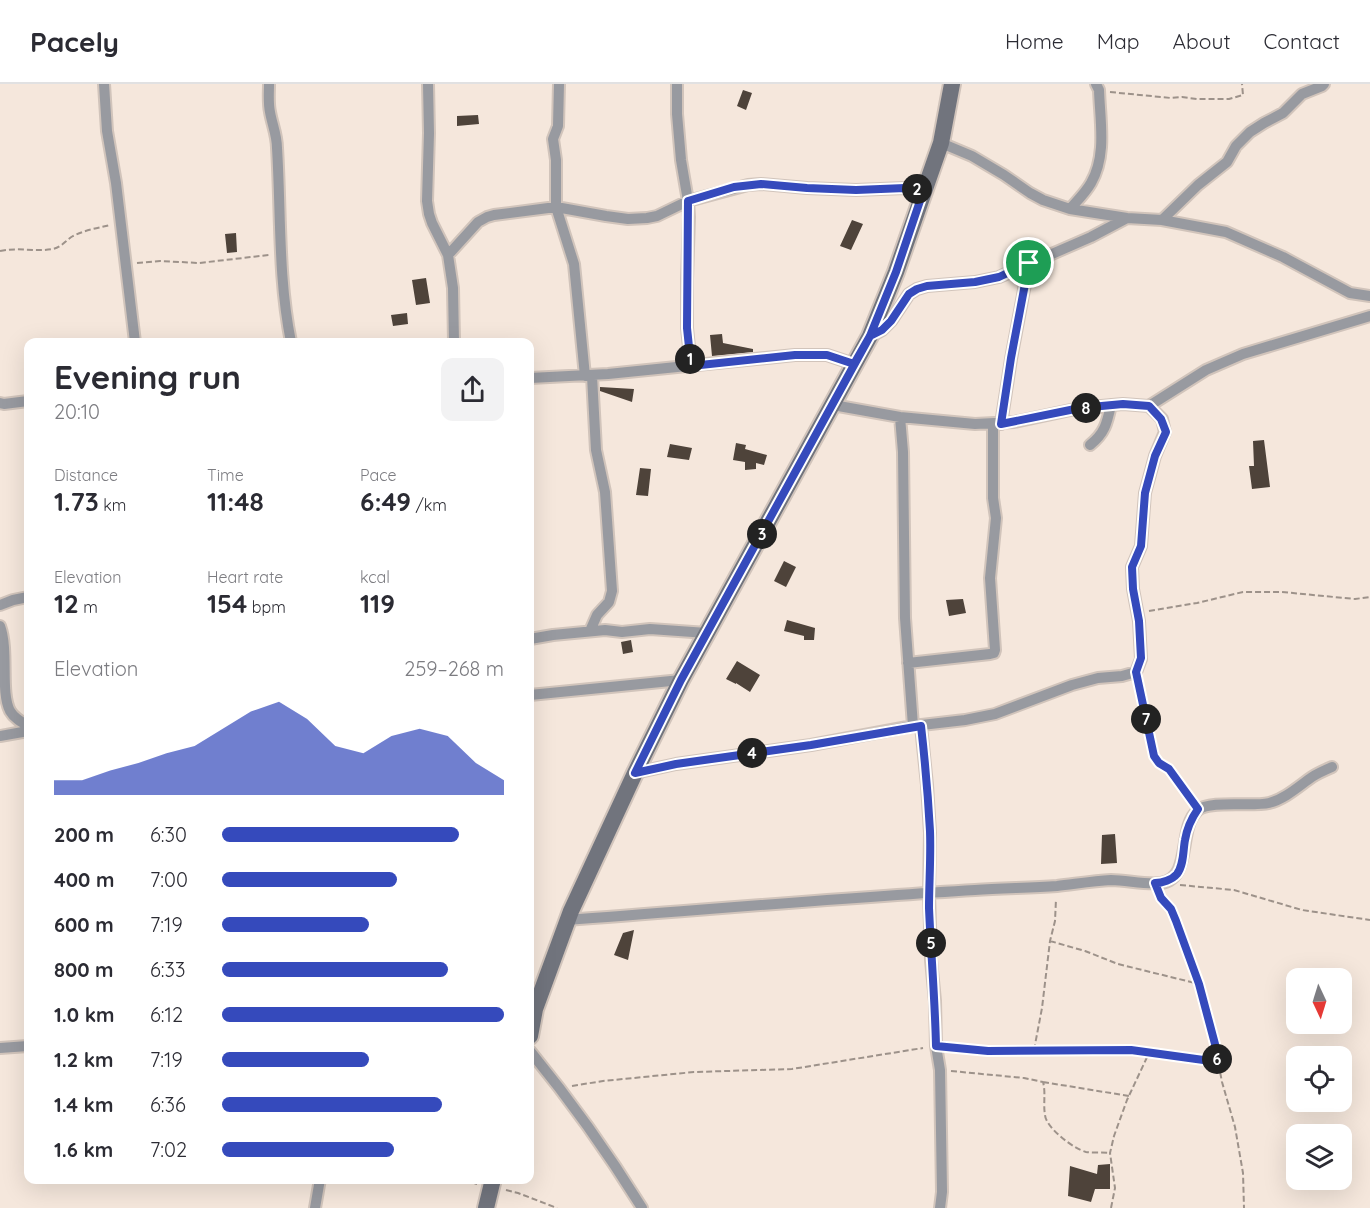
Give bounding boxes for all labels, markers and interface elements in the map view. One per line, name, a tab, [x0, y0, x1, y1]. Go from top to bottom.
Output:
text: Pacely	[30, 24, 119, 59]
text: Home	[1005, 28, 1064, 54]
text: Map	[1097, 28, 1140, 54]
text: About	[1173, 28, 1231, 54]
text: Contact	[1264, 28, 1340, 54]
pin: 2	[902, 174, 932, 204]
text: 2	[912, 179, 922, 199]
pin	[1003, 237, 1054, 288]
icon: arrive	[1012, 246, 1045, 279]
pin: 1	[675, 344, 705, 374]
text: 1	[687, 349, 693, 369]
text: Evening run	[54, 356, 241, 397]
button: share	[441, 358, 504, 421]
pin: 8	[1071, 393, 1101, 423]
text: 8	[1082, 398, 1090, 418]
text: 20:10	[54, 399, 100, 424]
text: Distance	[54, 465, 118, 485]
text: Time	[207, 465, 244, 485]
text: Pace	[360, 465, 396, 485]
text: 1.73	[54, 485, 99, 518]
text: 11:48	[207, 485, 264, 518]
text: 6:49	[360, 485, 411, 518]
text: km	[99, 495, 126, 515]
text: /km	[411, 495, 447, 515]
pin: 3	[747, 519, 777, 549]
text: 3	[758, 524, 766, 544]
text: Elevation	[54, 567, 121, 587]
text: Heart rate	[207, 567, 283, 587]
text: kcal	[360, 567, 390, 587]
text: 12	[54, 587, 79, 620]
text: 154	[207, 587, 247, 620]
text: 119	[360, 587, 395, 620]
text: m	[79, 597, 98, 617]
text: bpm	[247, 597, 286, 617]
text: Elevation	[54, 656, 138, 681]
text: 259–268 m	[404, 656, 504, 681]
pin: 7	[1131, 704, 1161, 734]
text: 7	[1142, 709, 1150, 729]
pin: 4	[737, 738, 767, 768]
text: 4	[747, 743, 757, 763]
text: 200 m	[54, 822, 114, 847]
text: 6:30	[150, 822, 187, 847]
text: 400 m	[54, 867, 114, 892]
text: 7:00	[150, 867, 188, 892]
text: 600 m	[54, 912, 114, 937]
text: 7:19	[150, 912, 183, 937]
pin: 5	[916, 928, 946, 958]
text: 5	[926, 933, 936, 953]
text: 800 m	[54, 957, 114, 982]
text: 6:33	[150, 957, 185, 982]
north arrow	[1286, 968, 1352, 1034]
map controls	[1286, 968, 1352, 1190]
text: 1.0 km	[54, 1002, 114, 1027]
text: 6:12	[150, 1002, 183, 1027]
pin: 6	[1202, 1044, 1232, 1074]
button: locate	[1286, 1046, 1352, 1112]
text: 1.2 km	[54, 1047, 114, 1072]
text: 7:19	[150, 1047, 183, 1072]
text: 6	[1213, 1049, 1221, 1069]
text: 1.4 km	[54, 1092, 113, 1117]
text: 6:36	[150, 1092, 186, 1117]
button: layers	[1286, 1124, 1352, 1190]
text: 1.6 km	[54, 1137, 113, 1162]
text: 7:02	[150, 1137, 187, 1162]

